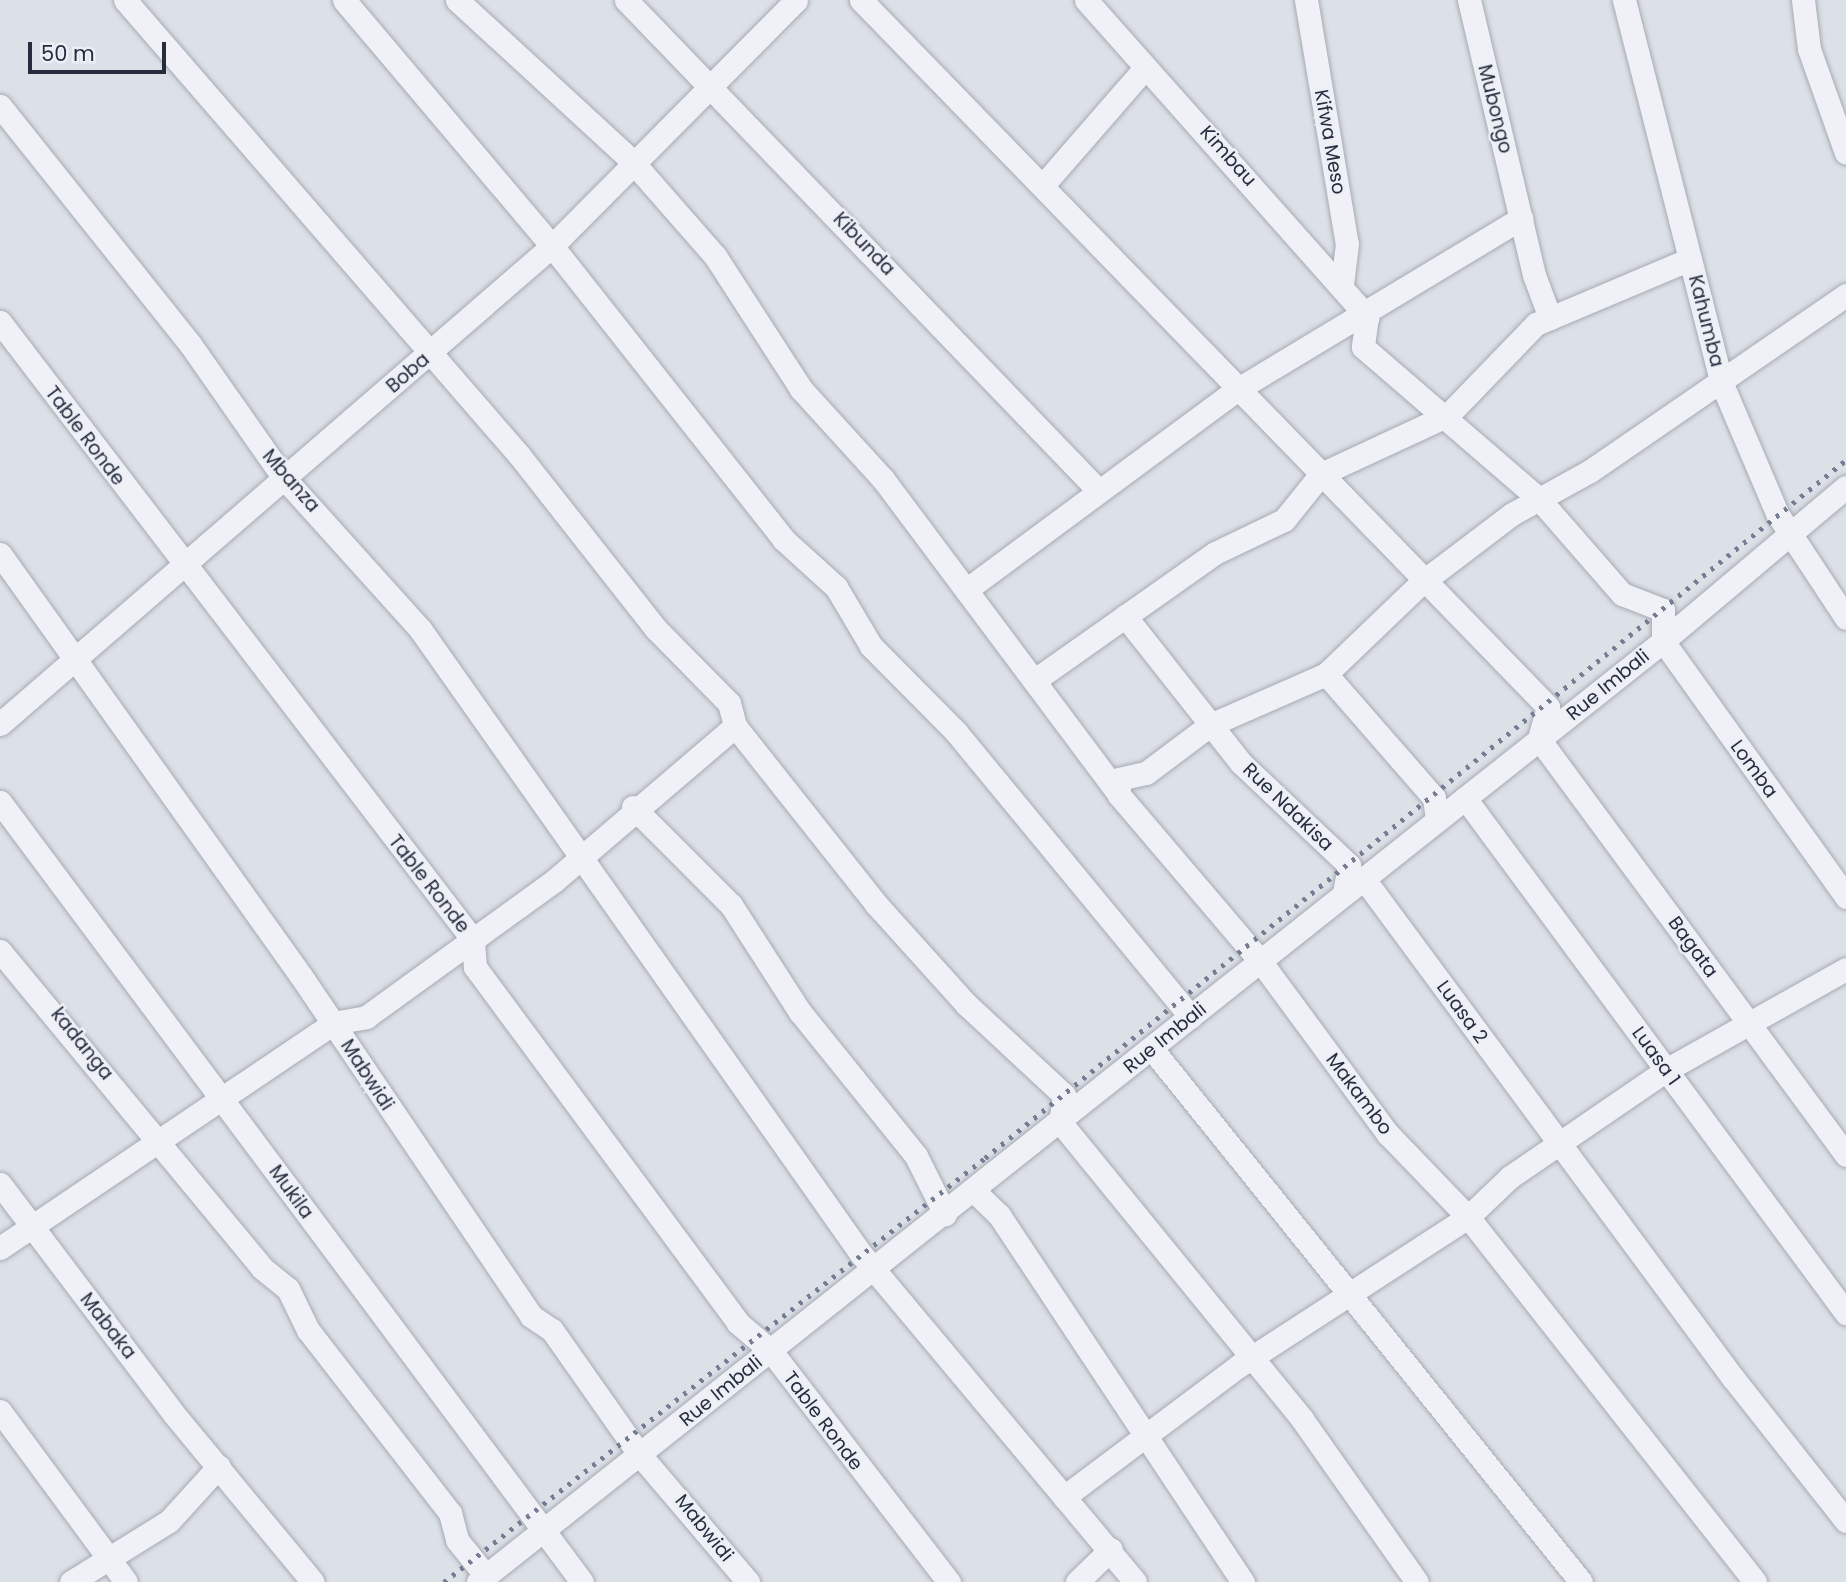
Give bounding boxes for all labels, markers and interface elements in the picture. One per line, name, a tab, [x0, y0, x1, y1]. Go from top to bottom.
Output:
scale bar	[32, 28, 170, 72]
text: 50 m	[41, 39, 95, 68]
street label: Mubongo	[1473, 62, 1517, 156]
street label: Kifwa Meso	[1310, 88, 1350, 196]
street label: Kimbau	[1195, 121, 1261, 191]
street label: Kibunda	[828, 208, 900, 280]
street label: Kahumba	[1684, 273, 1728, 369]
street label: Boba	[382, 348, 434, 398]
street label: Table Ronde	[40, 382, 130, 490]
street label: Mbanza	[258, 445, 324, 517]
street label: Rue Imbali	[1562, 645, 1654, 725]
street label: Lomba	[1725, 736, 1783, 802]
street label: Rue Ndakisa	[1238, 758, 1338, 856]
street label: Table Ronde	[384, 830, 474, 938]
street label: Bagata	[1663, 912, 1723, 982]
street label: Luasa 2	[1432, 976, 1492, 1048]
street label: Rue Imbali	[1119, 998, 1211, 1078]
street label: kadanga	[46, 1003, 118, 1085]
street label: Luasa 1	[1627, 1022, 1685, 1090]
street label: Mabwidi	[336, 1035, 398, 1115]
street label: Makambo	[1321, 1049, 1397, 1139]
street label: Mukila	[264, 1161, 318, 1223]
street label: Mabaka	[75, 1288, 141, 1364]
street label: Rue Imbali	[675, 1351, 767, 1431]
street label: Table Ronde	[778, 1367, 868, 1475]
street label: Mabwidi	[670, 1490, 738, 1566]

